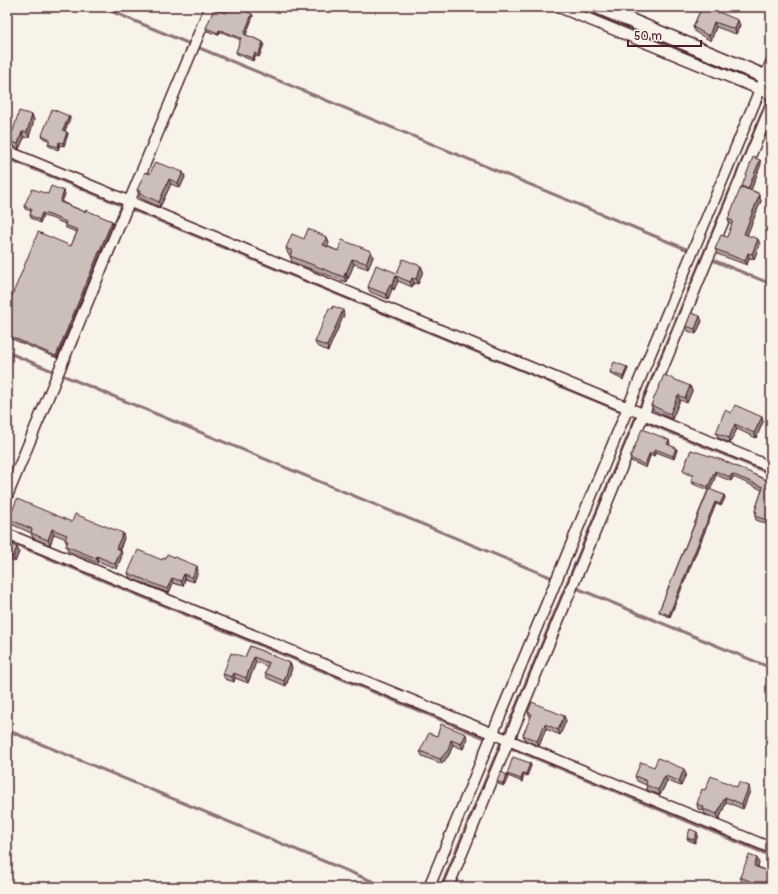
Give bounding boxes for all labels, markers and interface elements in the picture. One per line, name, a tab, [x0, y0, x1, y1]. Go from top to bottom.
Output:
scale bar	[628, 22, 701, 48]
text: 50 m	[634, 29, 662, 44]

